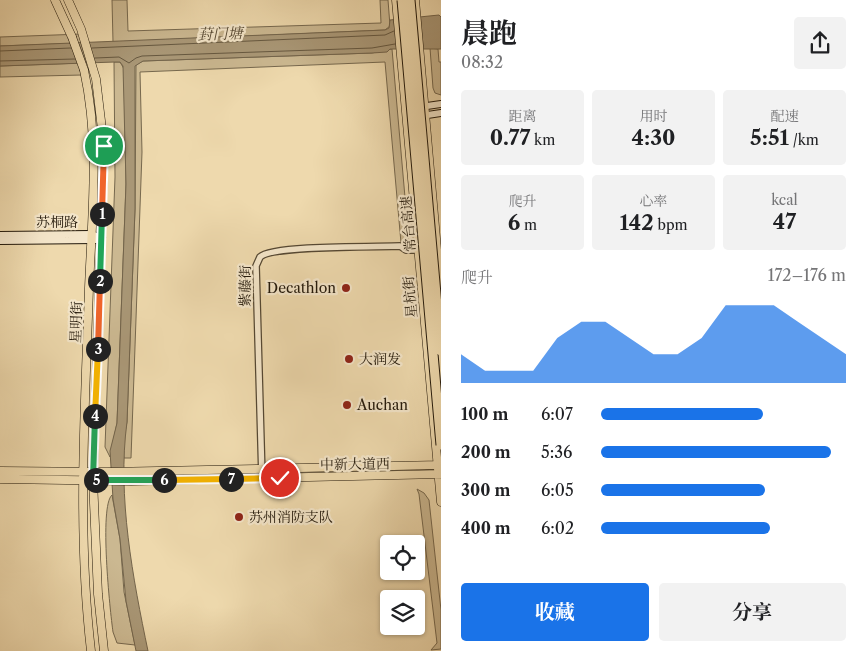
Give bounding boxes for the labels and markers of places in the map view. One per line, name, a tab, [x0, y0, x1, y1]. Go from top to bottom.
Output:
pin	[83, 125, 125, 167]
pin: 1	[90, 202, 114, 226]
pin: 2	[88, 268, 112, 294]
place label: Decathlon	[267, 279, 336, 297]
marker: Decathlon	[340, 282, 352, 294]
pin: 3	[86, 336, 110, 362]
place label: 大润发	[359, 350, 401, 368]
marker: 大润发	[343, 353, 355, 365]
place label: Auchan	[356, 396, 408, 414]
marker: Auchan	[341, 399, 353, 411]
pin: 4	[82, 404, 108, 428]
pin	[259, 457, 301, 499]
pin: 7	[218, 466, 244, 492]
pin: 5	[84, 468, 108, 492]
pin: 6	[152, 468, 176, 492]
place label: 苏州消防支队	[249, 508, 333, 526]
marker: 苏州消防支队	[233, 511, 245, 523]

